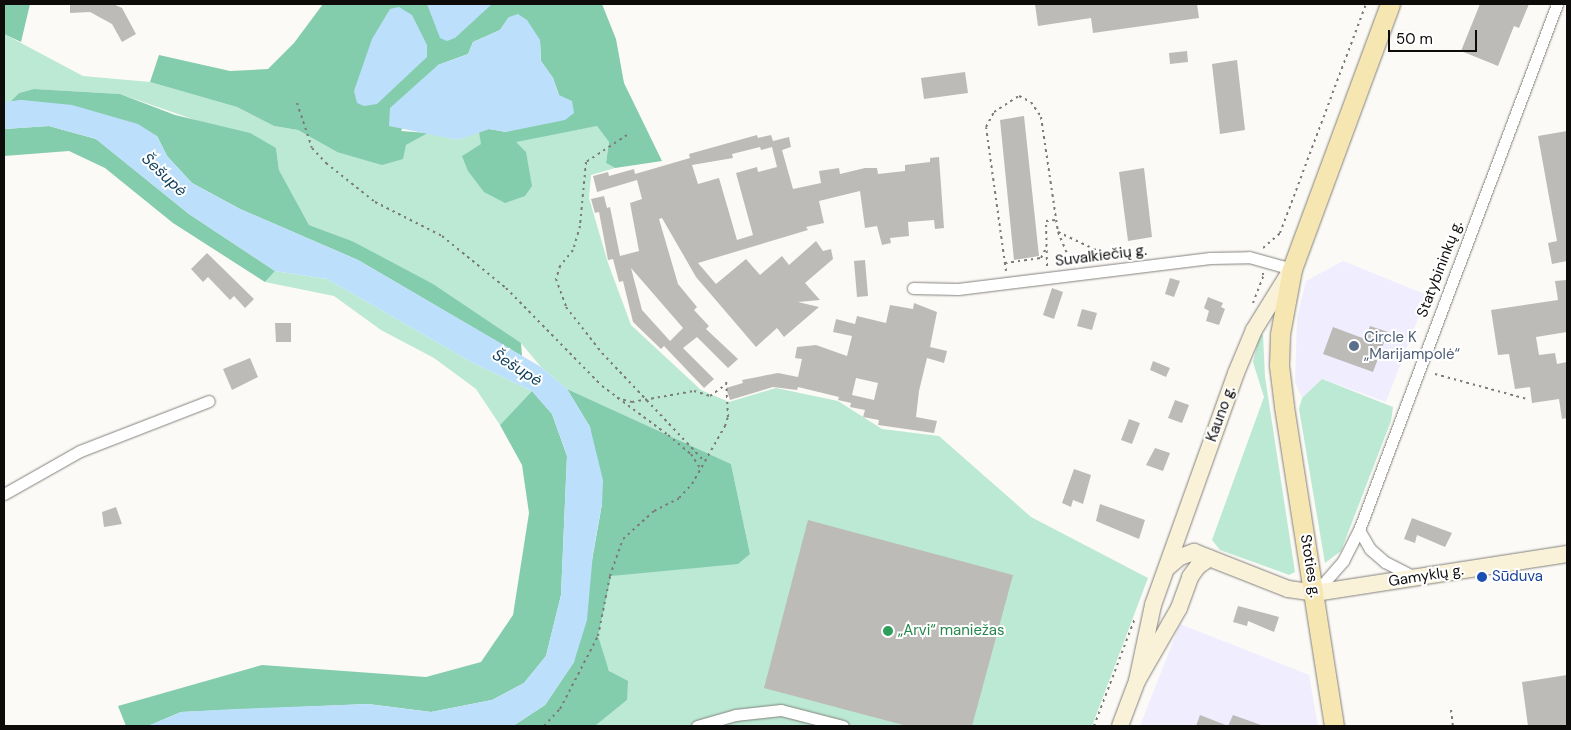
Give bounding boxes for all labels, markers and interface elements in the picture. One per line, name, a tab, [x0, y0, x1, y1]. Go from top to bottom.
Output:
scale bar	[1391, 20, 1480, 52]
text: 50 m	[1396, 29, 1433, 49]
water label: Šešupė	[137, 149, 191, 201]
street label: Statybininkų g.	[1413, 218, 1467, 320]
street label: Suvalkiečių g.	[1054, 241, 1148, 271]
place label: Circle K „Marijampolė“	[1364, 328, 1460, 363]
marker: Circle K „Marijampolė“	[1348, 340, 1360, 352]
water label: Šešupė	[489, 345, 545, 391]
street label: Kauno g.	[1203, 384, 1239, 444]
street label: Stoties g.	[1296, 533, 1324, 599]
street label: Gamyklų g.	[1387, 561, 1465, 591]
place label: Sūduva	[1492, 568, 1543, 586]
marker: Sūduva	[1476, 571, 1488, 583]
place label: „Arvi“ maniežas	[898, 622, 1005, 640]
marker: „Arvi“ maniežas	[882, 625, 894, 637]

